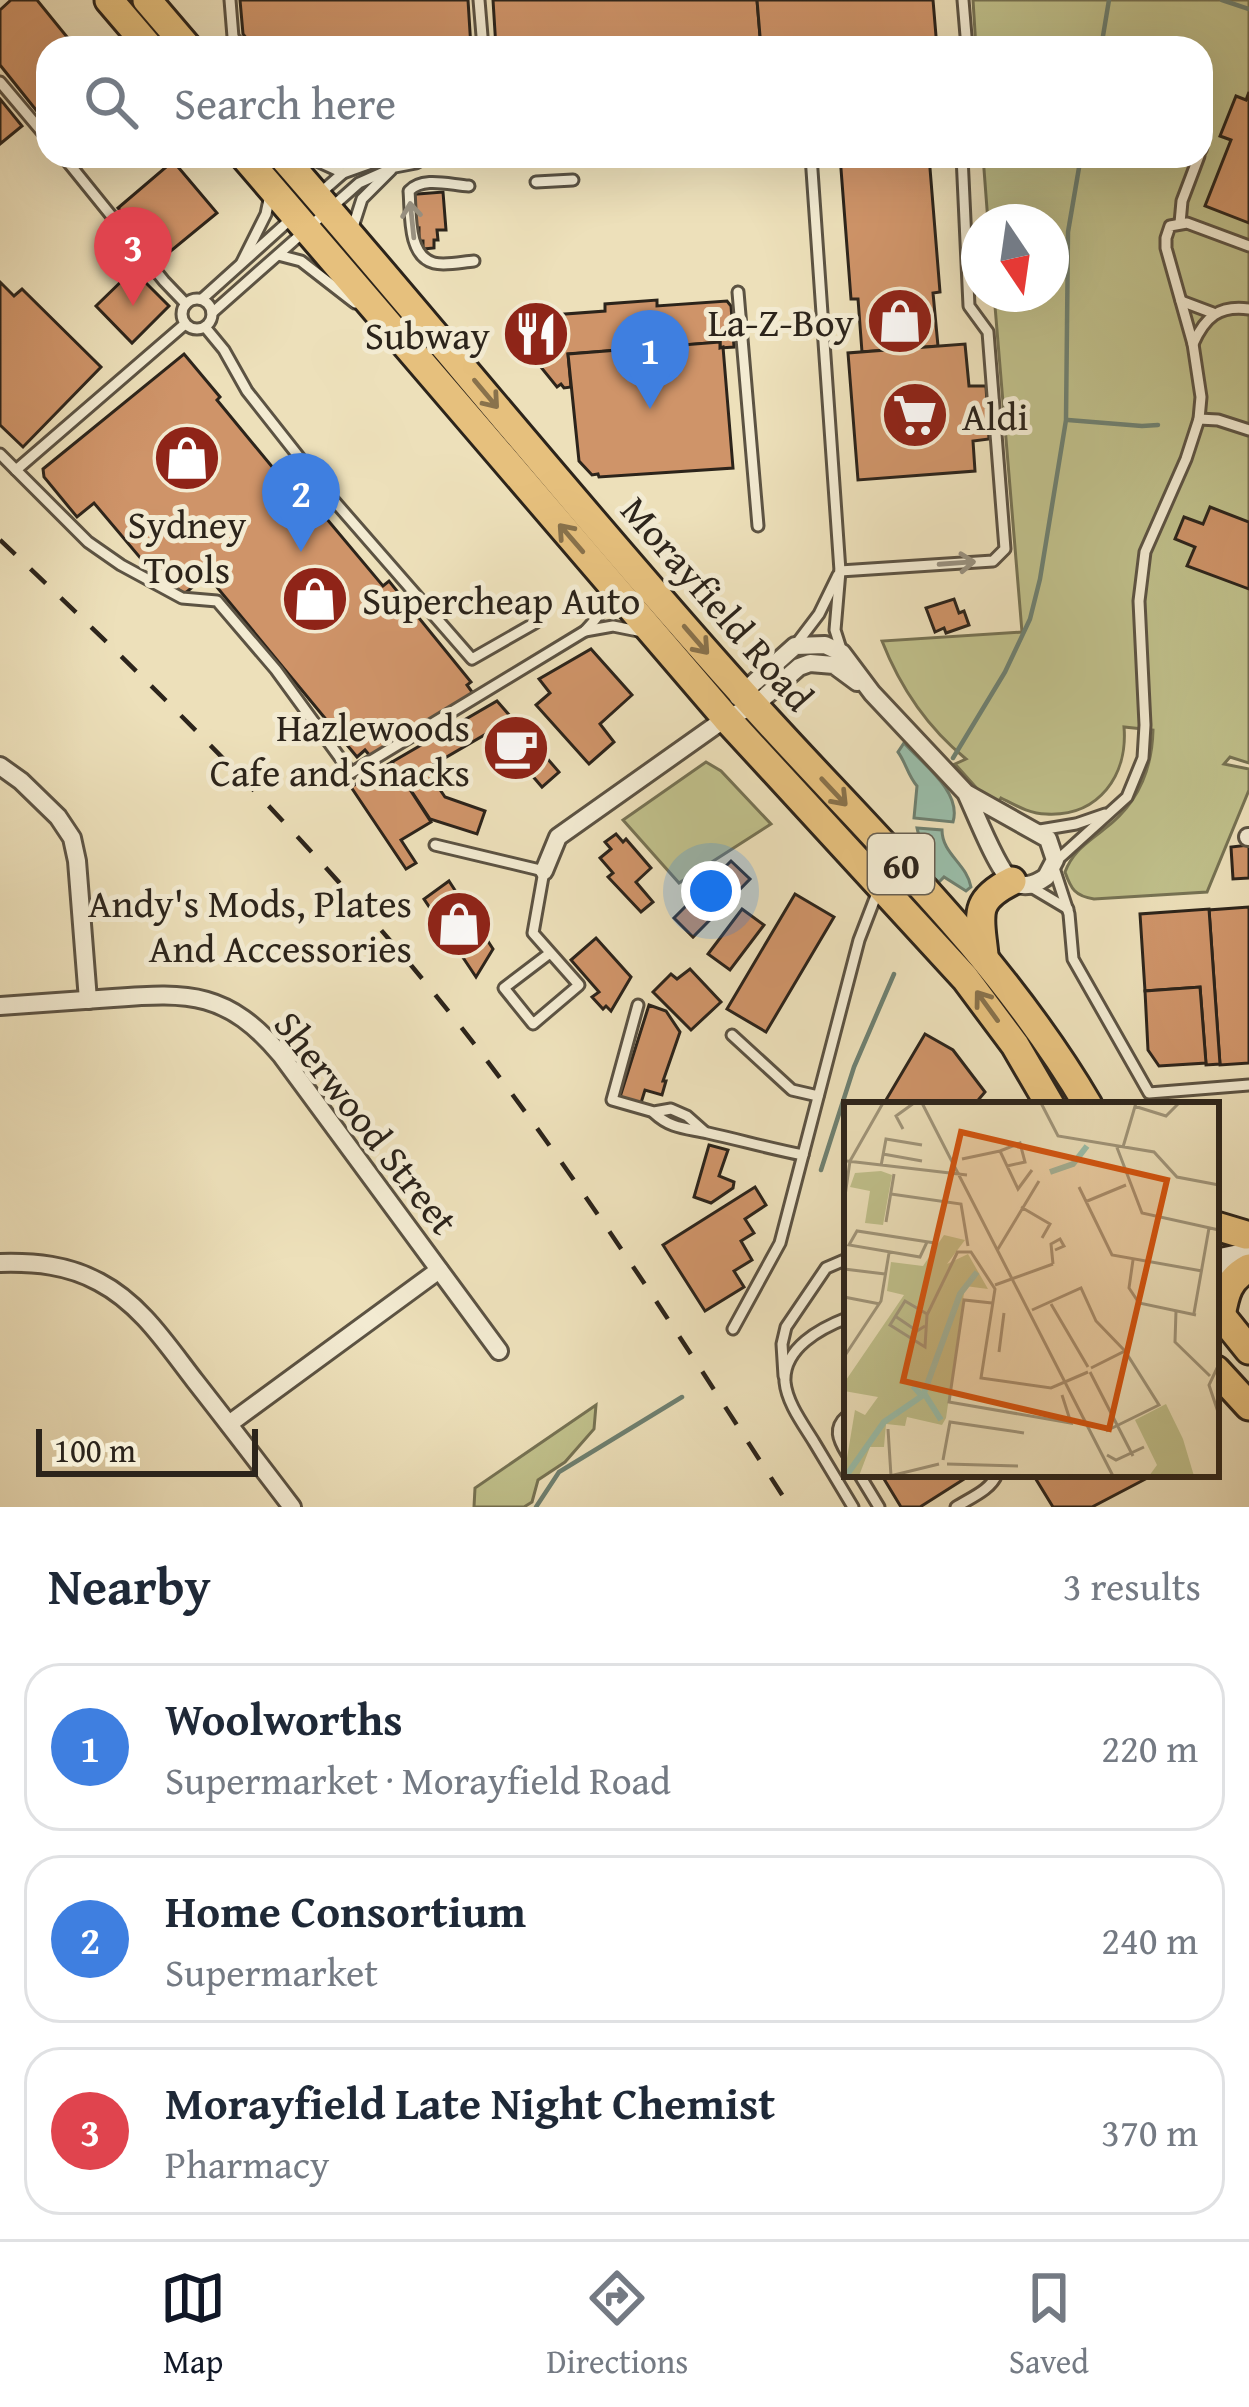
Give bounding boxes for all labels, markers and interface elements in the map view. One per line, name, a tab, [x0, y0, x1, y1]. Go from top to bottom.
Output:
search box	[36, 36, 1213, 168]
icon: search	[78, 69, 144, 135]
text: Search here	[174, 70, 396, 135]
one-way arrow	[400, 201, 423, 240]
north arrow	[961, 204, 1069, 312]
pin: 3	[94, 207, 172, 306]
shop icon: La-Z-Boy	[865, 286, 935, 356]
place label: La-Z-Boy	[708, 293, 855, 350]
restaurant icon: Subway	[501, 299, 571, 369]
place label: Subway	[365, 306, 491, 363]
pin: 1	[611, 310, 689, 409]
one-way arrow	[471, 378, 499, 409]
supermarket icon: Aldi	[880, 380, 950, 450]
place label: Aldi	[962, 387, 1028, 444]
shop icon: Sydney Tools	[152, 423, 222, 493]
pin: 2	[262, 453, 340, 552]
street label: Morayfield Road	[608, 483, 828, 723]
place label: Sydney Tools	[128, 495, 247, 597]
one-way arrow	[558, 524, 586, 554]
one-way arrow	[937, 552, 976, 575]
shop icon: Supercheap Auto	[280, 564, 350, 634]
place label: Supercheap Auto	[362, 571, 640, 628]
one-way arrow	[682, 625, 710, 655]
place label: Hazlewoods Cafe and Snacks	[210, 698, 470, 800]
cafe icon: Hazlewoods Cafe and Snacks	[481, 713, 551, 783]
one-way arrow	[820, 776, 847, 806]
road number: 60	[868, 834, 934, 894]
your location	[681, 861, 741, 921]
place label: Andy's Mods, Plates And Accessories	[88, 874, 412, 976]
shop icon: Andy's Mods, Plates And Accessories	[424, 889, 494, 959]
one-way arrow	[975, 990, 1001, 1023]
street label: Sherwood Street	[261, 998, 473, 1246]
inset map	[844, 1102, 1219, 1477]
scale bar	[36, 1423, 258, 1476]
text: 100 m	[54, 1426, 136, 1474]
text: Nearby	[48, 1548, 211, 1623]
text: 3 results	[1063, 1557, 1201, 1614]
text: Woolworths	[165, 1686, 403, 1751]
text: 1	[80, 1719, 100, 1776]
text: 220 m	[1101, 1719, 1198, 1776]
text: Supermarket · Morayfield Road	[165, 1751, 671, 1808]
text: Home Consortium	[165, 1878, 526, 1943]
text: 2	[80, 1911, 100, 1968]
text: 240 m	[1101, 1911, 1198, 1968]
text: Supermarket	[165, 1943, 378, 2000]
text: Morayfield Late Night Chemist	[165, 2070, 775, 2135]
text: 3	[80, 2103, 100, 2160]
text: 370 m	[1101, 2103, 1198, 2160]
text: Pharmacy	[165, 2135, 329, 2192]
tab: Map	[160, 2265, 226, 2385]
tab: Directions	[547, 2265, 688, 2385]
tab: Saved	[1009, 2265, 1089, 2385]

